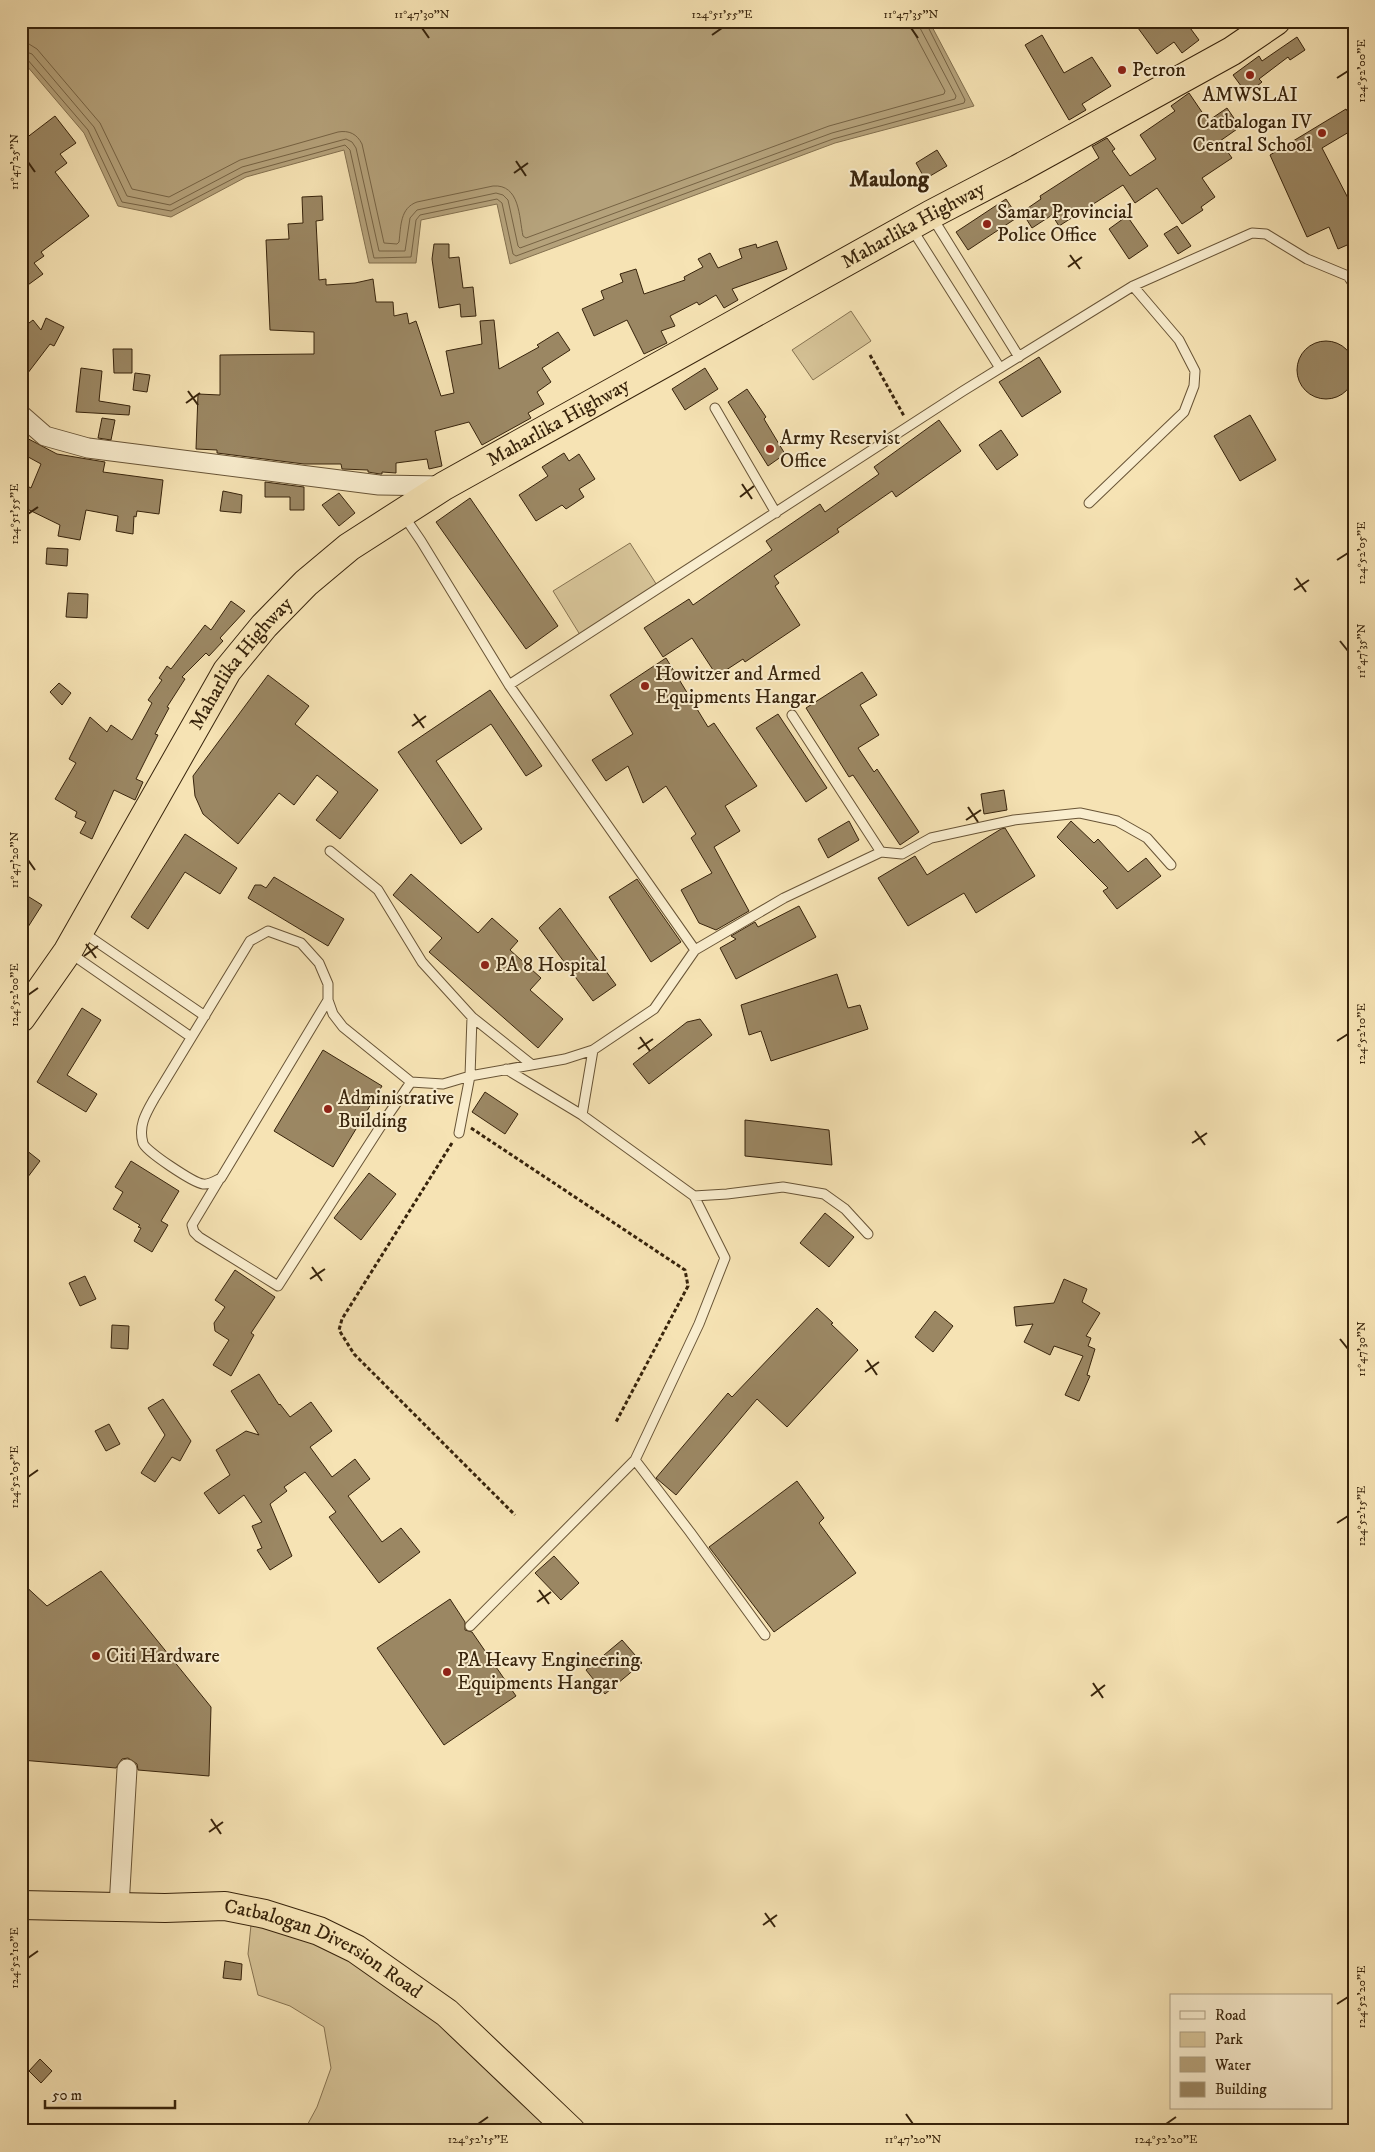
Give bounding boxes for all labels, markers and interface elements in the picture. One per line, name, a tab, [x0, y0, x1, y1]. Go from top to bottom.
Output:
text: 11°47'30"N	[394, 7, 450, 22]
text: 124°51'55"E	[692, 7, 753, 22]
text: 11°47'35"N	[884, 7, 939, 22]
text: 124°52'00"E	[1354, 39, 1369, 103]
place label: Petron	[1132, 58, 1186, 83]
marker: Petron	[1116, 64, 1128, 76]
marker: AMWSLAI	[1244, 69, 1256, 81]
place label: AMWSLAI	[1202, 83, 1298, 108]
place label: Catbalogan IV Central School	[1193, 110, 1312, 158]
marker: Catbalogan IV Central School	[1316, 127, 1328, 139]
text: 11°47'25"N	[7, 134, 22, 190]
district label: Maulong	[849, 166, 930, 193]
street label: Maharlika Highway	[837, 176, 990, 274]
place label: Samar Provincial Police Office	[997, 200, 1133, 248]
marker: Samar Provincial Police Office	[981, 218, 993, 230]
street label: Maharlika Highway	[482, 372, 635, 472]
place label: Army Reservist Office	[780, 426, 900, 474]
marker: Army Reservist Office	[764, 443, 776, 455]
text: 124°51'55"E	[7, 483, 22, 544]
text: 124°52'05"E	[1354, 521, 1369, 584]
street label: Maharlika Highway	[184, 591, 298, 734]
text: 11°47'35"N	[1354, 623, 1369, 678]
place label: Howitzer and Armed Equipments Hangar	[655, 662, 821, 710]
marker: Howitzer and Armed Equipments Hangar	[639, 680, 651, 692]
text: 11°47'20"N	[7, 831, 22, 888]
place label: PA 8 Hospital	[495, 953, 606, 978]
marker: PA 8 Hospital	[479, 959, 491, 971]
text: 124°52'00"E	[7, 963, 22, 1027]
text: 124°52'10"E	[1354, 1003, 1369, 1065]
place label: Administrative Building	[338, 1086, 454, 1134]
marker: Administrative Building	[322, 1103, 334, 1115]
text: 11°47'30"N	[1354, 1321, 1369, 1377]
text: 124°52'05"E	[7, 1445, 22, 1508]
text: 124°52'15"E	[1354, 1485, 1369, 1546]
place label: Citi Hardware	[106, 1644, 220, 1669]
place label: PA Heavy Engineering Equipments Hangar	[457, 1648, 640, 1696]
marker: Citi Hardware	[90, 1650, 102, 1662]
marker: PA Heavy Engineering Equipments Hangar	[441, 1666, 453, 1678]
street label: Catbalogan Diversion Road	[222, 1894, 427, 2004]
text: 124°52'10"E	[7, 1927, 22, 1989]
text: 124°52'20"E	[1354, 1965, 1369, 2028]
legend	[1170, 1994, 1332, 2110]
text: Road	[1215, 2006, 1247, 2025]
text: Park	[1215, 2030, 1244, 2049]
text: Water	[1214, 2056, 1251, 2075]
scale bar	[45, 2077, 175, 2109]
text: Building	[1215, 2080, 1267, 2099]
text: 50 m	[52, 2086, 82, 2105]
text: 124°52'15"E	[448, 2132, 509, 2147]
text: 11°47'20"N	[885, 2132, 942, 2147]
text: 124°52'20"E	[1135, 2132, 1198, 2147]

